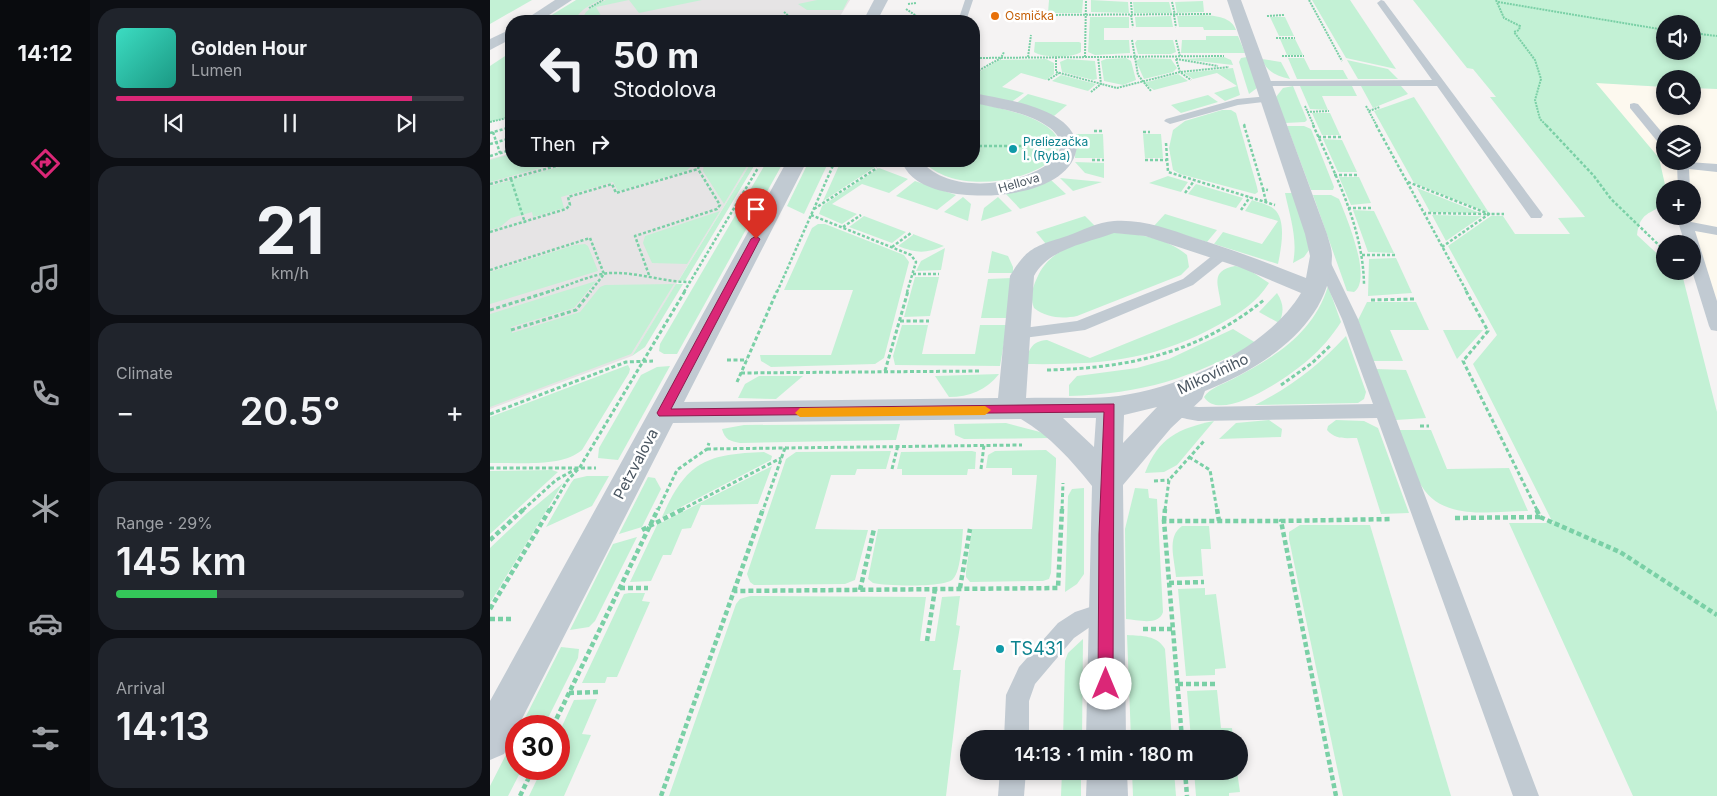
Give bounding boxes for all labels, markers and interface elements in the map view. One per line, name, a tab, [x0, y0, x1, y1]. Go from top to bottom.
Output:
place label: Osmička	[1005, 8, 1054, 23]
marker: Osmička	[989, 10, 1001, 22]
map controls	[1656, 15, 1701, 280]
button: sound	[1656, 15, 1701, 60]
text: 50 m	[613, 34, 699, 76]
icon: left	[530, 35, 595, 100]
text: Golden Hour	[191, 37, 307, 60]
text: 14:12	[17, 40, 73, 66]
text: Lumen	[191, 60, 242, 80]
button: search	[1656, 70, 1701, 115]
text: Stodolova	[613, 76, 717, 102]
icon: previous	[160, 109, 188, 137]
icon: pause	[276, 109, 304, 137]
icon: next	[392, 109, 420, 137]
button: layers	[1656, 125, 1701, 170]
icon: right	[586, 130, 614, 158]
text: Then	[530, 133, 576, 156]
place label: Preliezačka I. (Ryba)	[1023, 134, 1088, 163]
marker: Preliezačka I. (Ryba)	[1007, 143, 1019, 155]
icon: directions	[28, 146, 63, 181]
street label: Hellova	[997, 170, 1041, 196]
button: +	[1656, 180, 1701, 225]
pin	[735, 188, 777, 239]
text: 21	[256, 191, 324, 270]
icon: arrive	[742, 195, 770, 223]
button: −	[1656, 235, 1701, 280]
icon: music	[28, 261, 63, 296]
text: km/h	[271, 263, 309, 283]
street label: Mikovíniho	[1174, 349, 1251, 398]
text: Climate	[116, 363, 173, 383]
icon: phone	[28, 376, 63, 411]
text: 20.5°	[240, 388, 340, 434]
text: −	[116, 395, 135, 429]
text: +	[445, 395, 464, 429]
street label: Petzvalova	[609, 425, 662, 502]
icon: climate	[28, 491, 63, 526]
text: Range · 29%	[116, 513, 213, 533]
text: 145 km	[116, 538, 247, 584]
icon: car	[28, 606, 63, 641]
place label: TS431	[1010, 638, 1063, 659]
marker: TS431	[994, 643, 1006, 655]
position arrow	[1079, 657, 1131, 709]
text: Arrival	[116, 678, 165, 698]
text: 14:13	[116, 703, 210, 749]
speed limit sign: 30	[505, 715, 570, 780]
icon: filters	[28, 721, 63, 756]
text: 14:13 · 1 min · 180 m	[1014, 743, 1194, 766]

